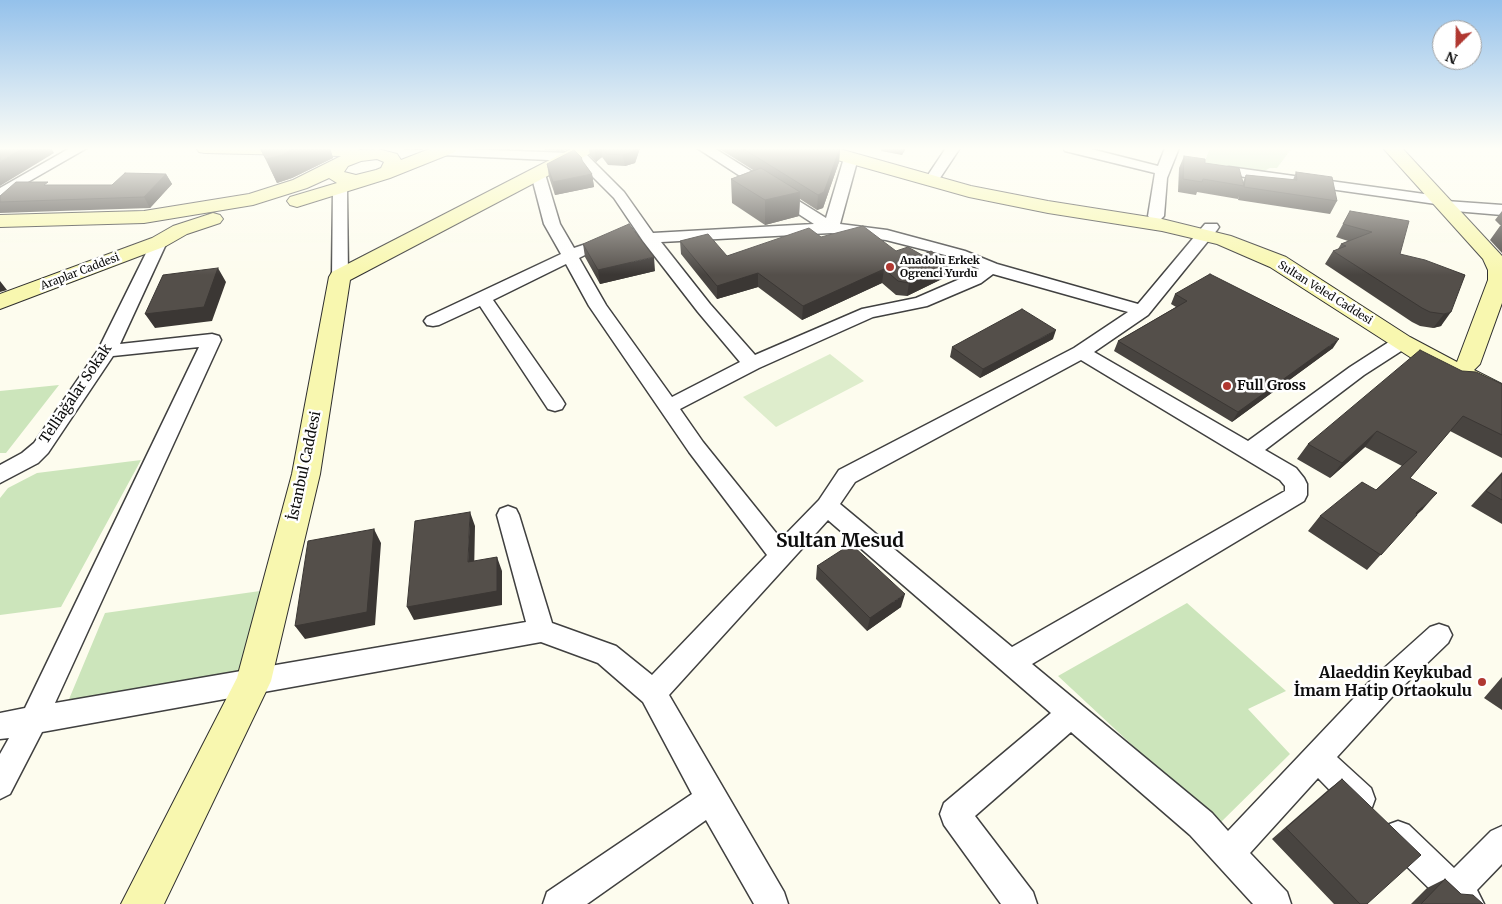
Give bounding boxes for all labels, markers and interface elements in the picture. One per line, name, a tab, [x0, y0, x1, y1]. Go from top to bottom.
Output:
north arrow	[1432, 20, 1482, 70]
text: N	[1443, 47, 1460, 68]
street label: Araplar Caddesi	[39, 251, 121, 293]
place label: Anadolu Erkek Ogrenci Yurdu	[900, 254, 980, 280]
street label: Sultan Veled Caddesi	[1275, 259, 1375, 327]
marker: Anadolu Erkek Ogrenci Yurdu	[884, 261, 896, 273]
street label: Telliağalar Sokak	[36, 341, 116, 447]
place label: Full Gross	[1237, 378, 1306, 394]
marker: Full Gross	[1221, 380, 1233, 392]
street label: İstanbul Caddesi	[285, 410, 325, 522]
district label: Sultan Mesud	[776, 531, 904, 553]
place label: Alaeddin Keykubad İmam Hatip Ortaokulu	[1294, 663, 1472, 701]
marker: Alaeddin Keykubad İmam Hatip Ortaokulu	[1476, 676, 1488, 688]

